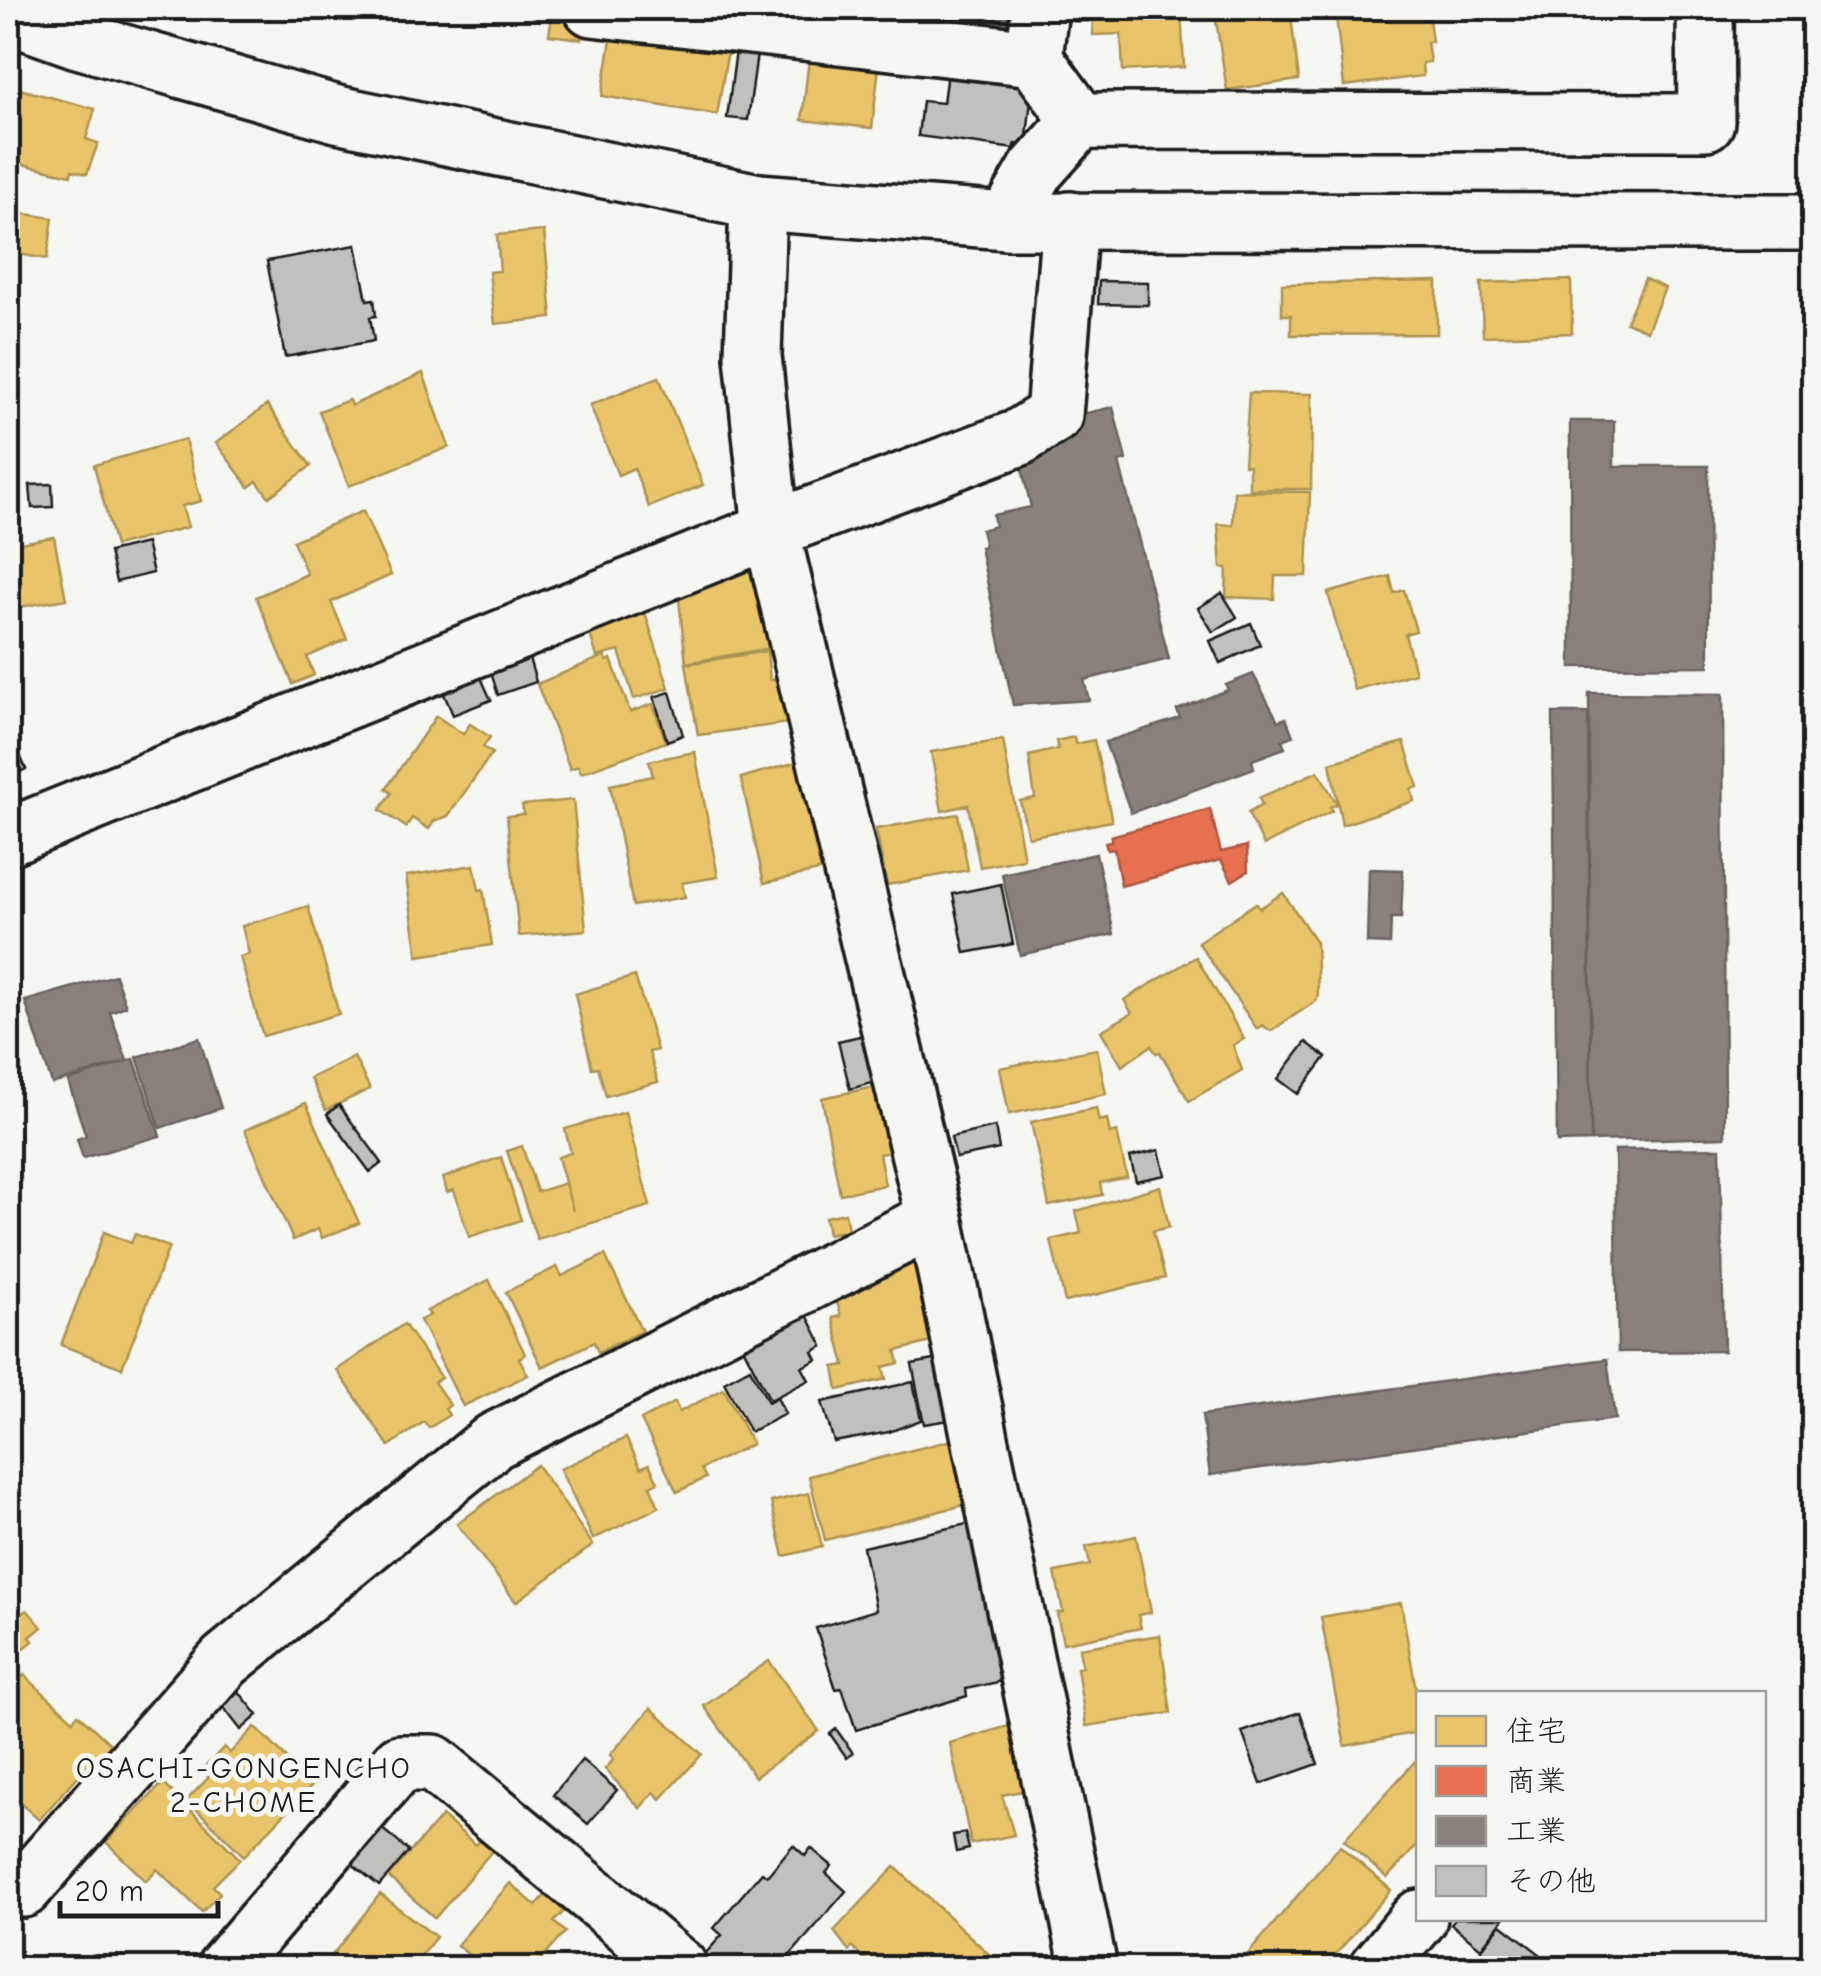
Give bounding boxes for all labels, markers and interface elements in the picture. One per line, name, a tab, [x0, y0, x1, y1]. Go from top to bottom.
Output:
legend	[1416, 1691, 1766, 1921]
text: 住宅	[1506, 1714, 1566, 1749]
district label: OSACHI-GONGENCHO 2-CHOME	[76, 1751, 412, 1820]
text: 商業	[1506, 1764, 1566, 1799]
text: 工業	[1506, 1814, 1566, 1849]
scale bar	[60, 1856, 218, 1918]
text: その他	[1506, 1864, 1596, 1899]
text: 20 m	[75, 1874, 144, 1909]

